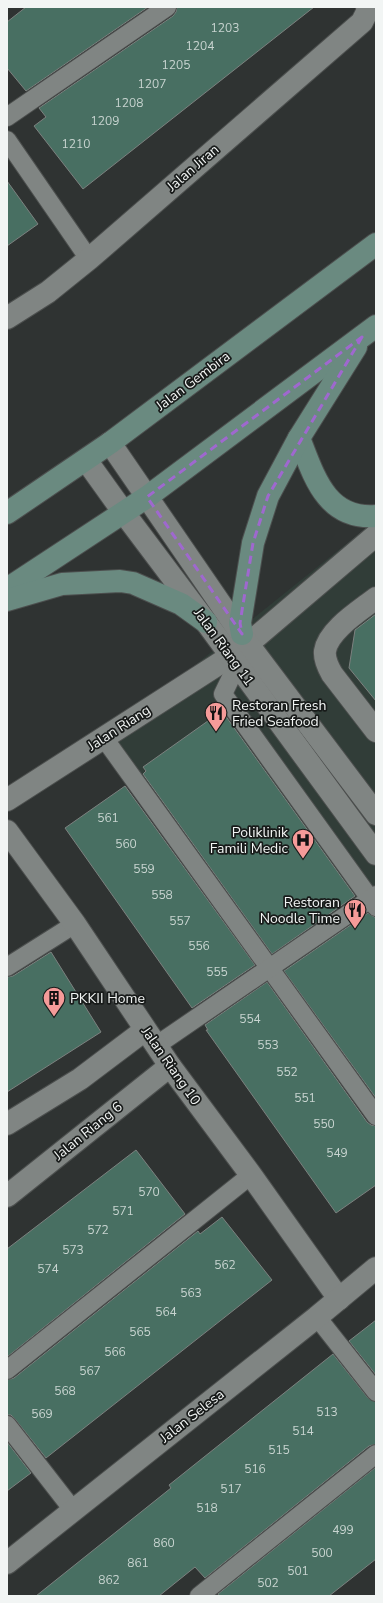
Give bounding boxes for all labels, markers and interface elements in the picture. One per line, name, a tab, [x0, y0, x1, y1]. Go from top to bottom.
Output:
house number: 1203	[211, 20, 239, 36]
house number: 1204	[186, 38, 214, 54]
house number: 1205	[162, 57, 190, 73]
house number: 1207	[138, 76, 166, 92]
house number: 1208	[115, 95, 143, 111]
house number: 1209	[91, 113, 119, 129]
house number: 1210	[62, 136, 90, 152]
street label: Jalan Jiran	[162, 140, 223, 197]
street label: Jalan Gembira	[151, 347, 234, 416]
street label: Jalan Riang 11	[189, 604, 259, 690]
place label: Restoran Fresh Fried Seafood	[232, 696, 326, 731]
restaurant icon: Restoran Fresh Fried Seafood	[203, 700, 229, 733]
street label: Jalan Riang	[83, 701, 154, 756]
house number: 561	[97, 810, 119, 826]
place label: Poliklinik Famili Medic	[210, 823, 289, 858]
hospital icon: Poliklinik Famili Medic	[290, 827, 316, 860]
house number: 560	[115, 836, 137, 852]
house number: 559	[133, 861, 155, 877]
house number: 558	[151, 887, 173, 903]
place label: Restoran Noodle Time	[260, 893, 340, 928]
restaurant icon: Restoran Noodle Time	[342, 897, 368, 930]
house number: 557	[169, 913, 191, 929]
house number: 556	[188, 938, 210, 954]
house number: 555	[206, 964, 228, 980]
building icon: PKKII Home	[41, 985, 67, 1018]
place label: PKKII Home	[70, 989, 145, 1008]
house number: 554	[239, 1011, 261, 1027]
street label: Jalan Riang 10	[136, 1022, 205, 1109]
house number: 553	[257, 1037, 279, 1053]
house number: 552	[276, 1064, 298, 1080]
house number: 551	[294, 1090, 316, 1106]
street label: Jalan Riang 6	[49, 1097, 126, 1165]
house number: 550	[313, 1116, 335, 1132]
house number: 549	[326, 1145, 348, 1161]
house number: 570	[138, 1184, 160, 1200]
house number: 571	[112, 1203, 134, 1219]
house number: 572	[87, 1222, 109, 1238]
house number: 573	[62, 1242, 84, 1258]
house number: 562	[214, 1257, 236, 1273]
house number: 574	[37, 1261, 59, 1277]
house number: 563	[180, 1285, 202, 1301]
house number: 564	[155, 1304, 177, 1320]
house number: 565	[129, 1324, 151, 1340]
house number: 566	[104, 1344, 126, 1360]
house number: 567	[79, 1363, 101, 1379]
house number: 568	[54, 1383, 76, 1399]
street label: Jalan Selesa	[155, 1385, 228, 1448]
house number: 513	[316, 1404, 338, 1420]
house number: 569	[31, 1406, 53, 1422]
house number: 514	[292, 1423, 314, 1439]
house number: 515	[268, 1442, 290, 1458]
house number: 516	[244, 1461, 266, 1477]
house number: 517	[220, 1481, 242, 1497]
house number: 518	[196, 1500, 218, 1516]
house number: 499	[332, 1522, 354, 1538]
house number: 860	[153, 1535, 175, 1551]
house number: 500	[311, 1545, 333, 1561]
house number: 861	[127, 1555, 149, 1571]
house number: 501	[287, 1563, 309, 1579]
house number: 862	[98, 1572, 120, 1588]
house number: 502	[257, 1575, 279, 1591]

